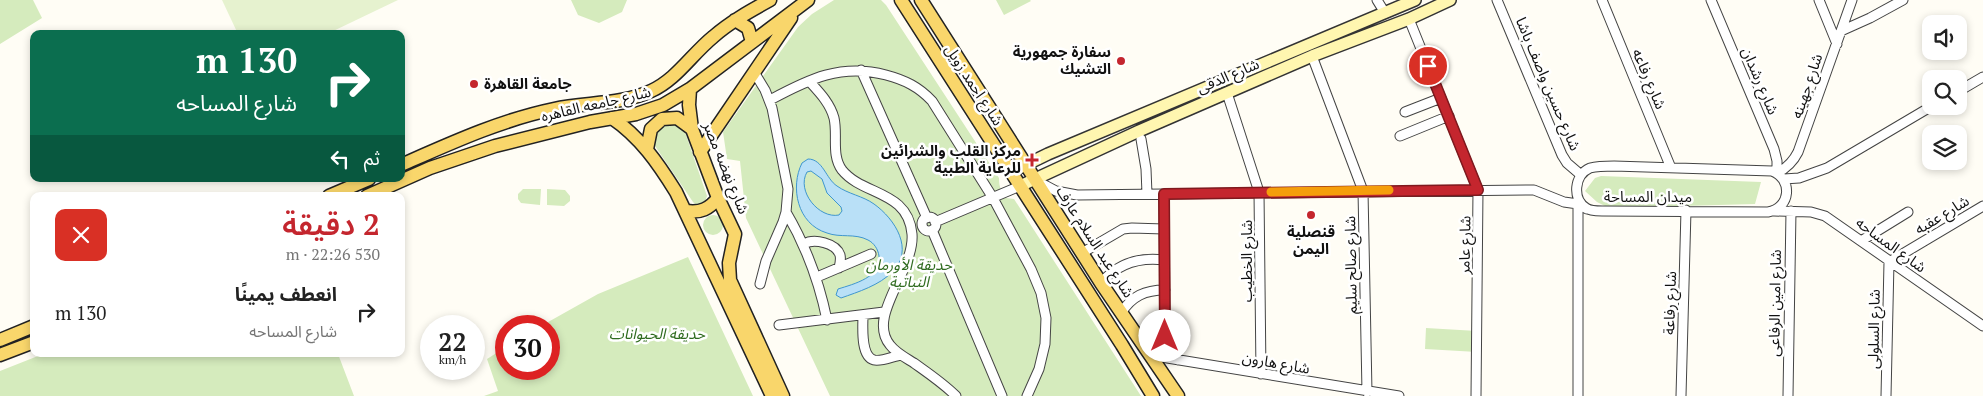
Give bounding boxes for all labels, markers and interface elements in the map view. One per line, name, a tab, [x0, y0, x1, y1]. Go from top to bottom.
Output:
street label: شارع حسين واصف باشا	[1509, 14, 1586, 155]
map controls	[1922, 15, 1967, 170]
button: sound	[1922, 15, 1967, 60]
text: 130 m	[196, 37, 297, 83]
street label: شارع احمد زويل	[939, 40, 1009, 131]
place label: سفارة جمهورية التشيك	[1013, 41, 1111, 78]
street label: شارع رشدان	[1735, 44, 1784, 119]
pin	[1407, 45, 1449, 87]
street label: شارع رفاعه	[1625, 45, 1672, 113]
icon: right	[315, 50, 380, 115]
street label: شارع جهينه	[1786, 50, 1829, 122]
icon: arrive	[1414, 52, 1442, 80]
street label: شارع الدقى	[1193, 53, 1263, 100]
marker: سفارة جمهورية التشيك	[1115, 55, 1127, 67]
button: search	[1922, 70, 1967, 115]
place label: جامعة القاهرة	[484, 73, 572, 93]
marker: جامعة القاهرة	[468, 78, 480, 90]
street label: شارع جامعه القاهره	[539, 81, 653, 128]
text: شارع المساحه	[176, 88, 297, 117]
street label: شارع نهضه مصر	[696, 118, 755, 218]
button: layers	[1922, 125, 1967, 170]
place label: مركز القلب والشرائين للرعاية الطبية	[881, 140, 1021, 177]
icon: left	[326, 145, 354, 173]
text: ثم	[364, 145, 380, 170]
marker: مركز القلب والشرائين للرعاية الطبية	[1025, 153, 1039, 167]
street label: شارع عبد السلام عارف	[1050, 182, 1139, 303]
street label: ميدان المساحة	[1604, 186, 1692, 206]
street label: شارع عقبه	[1910, 190, 1974, 241]
text: 2 دقيقة	[282, 204, 380, 244]
button: close	[55, 209, 107, 261]
marker: قنصلية اليمن	[1305, 209, 1317, 221]
street label: شارع المساحه	[1851, 212, 1931, 279]
street label: شارع صالح سليم	[1339, 215, 1364, 314]
street label: شارع عامر	[1453, 215, 1478, 276]
street label: شارع الخطيب	[1236, 219, 1259, 302]
place label: قنصلية اليمن	[1287, 221, 1335, 258]
text: 530 m · 22:26	[286, 243, 380, 265]
street label: شارع امين الرفاعى	[1763, 249, 1788, 357]
park label: حديقة الأورمان النباتية	[866, 254, 952, 291]
street label: شارع رفاعة	[1658, 270, 1683, 335]
text: انعطف يمينًا	[235, 281, 337, 306]
street label: شارع السلولى	[1862, 289, 1887, 369]
icon: right	[352, 298, 380, 326]
text: 130 m	[55, 300, 106, 325]
position arrow	[1138, 309, 1190, 361]
speed limit sign: 30	[495, 315, 560, 380]
text: شارع المساحه	[249, 320, 337, 342]
park label: حديقة الحيوانات	[609, 323, 705, 343]
text: 22	[438, 325, 467, 358]
street label: شارع هارون	[1240, 346, 1312, 381]
text: km/h	[439, 352, 466, 367]

